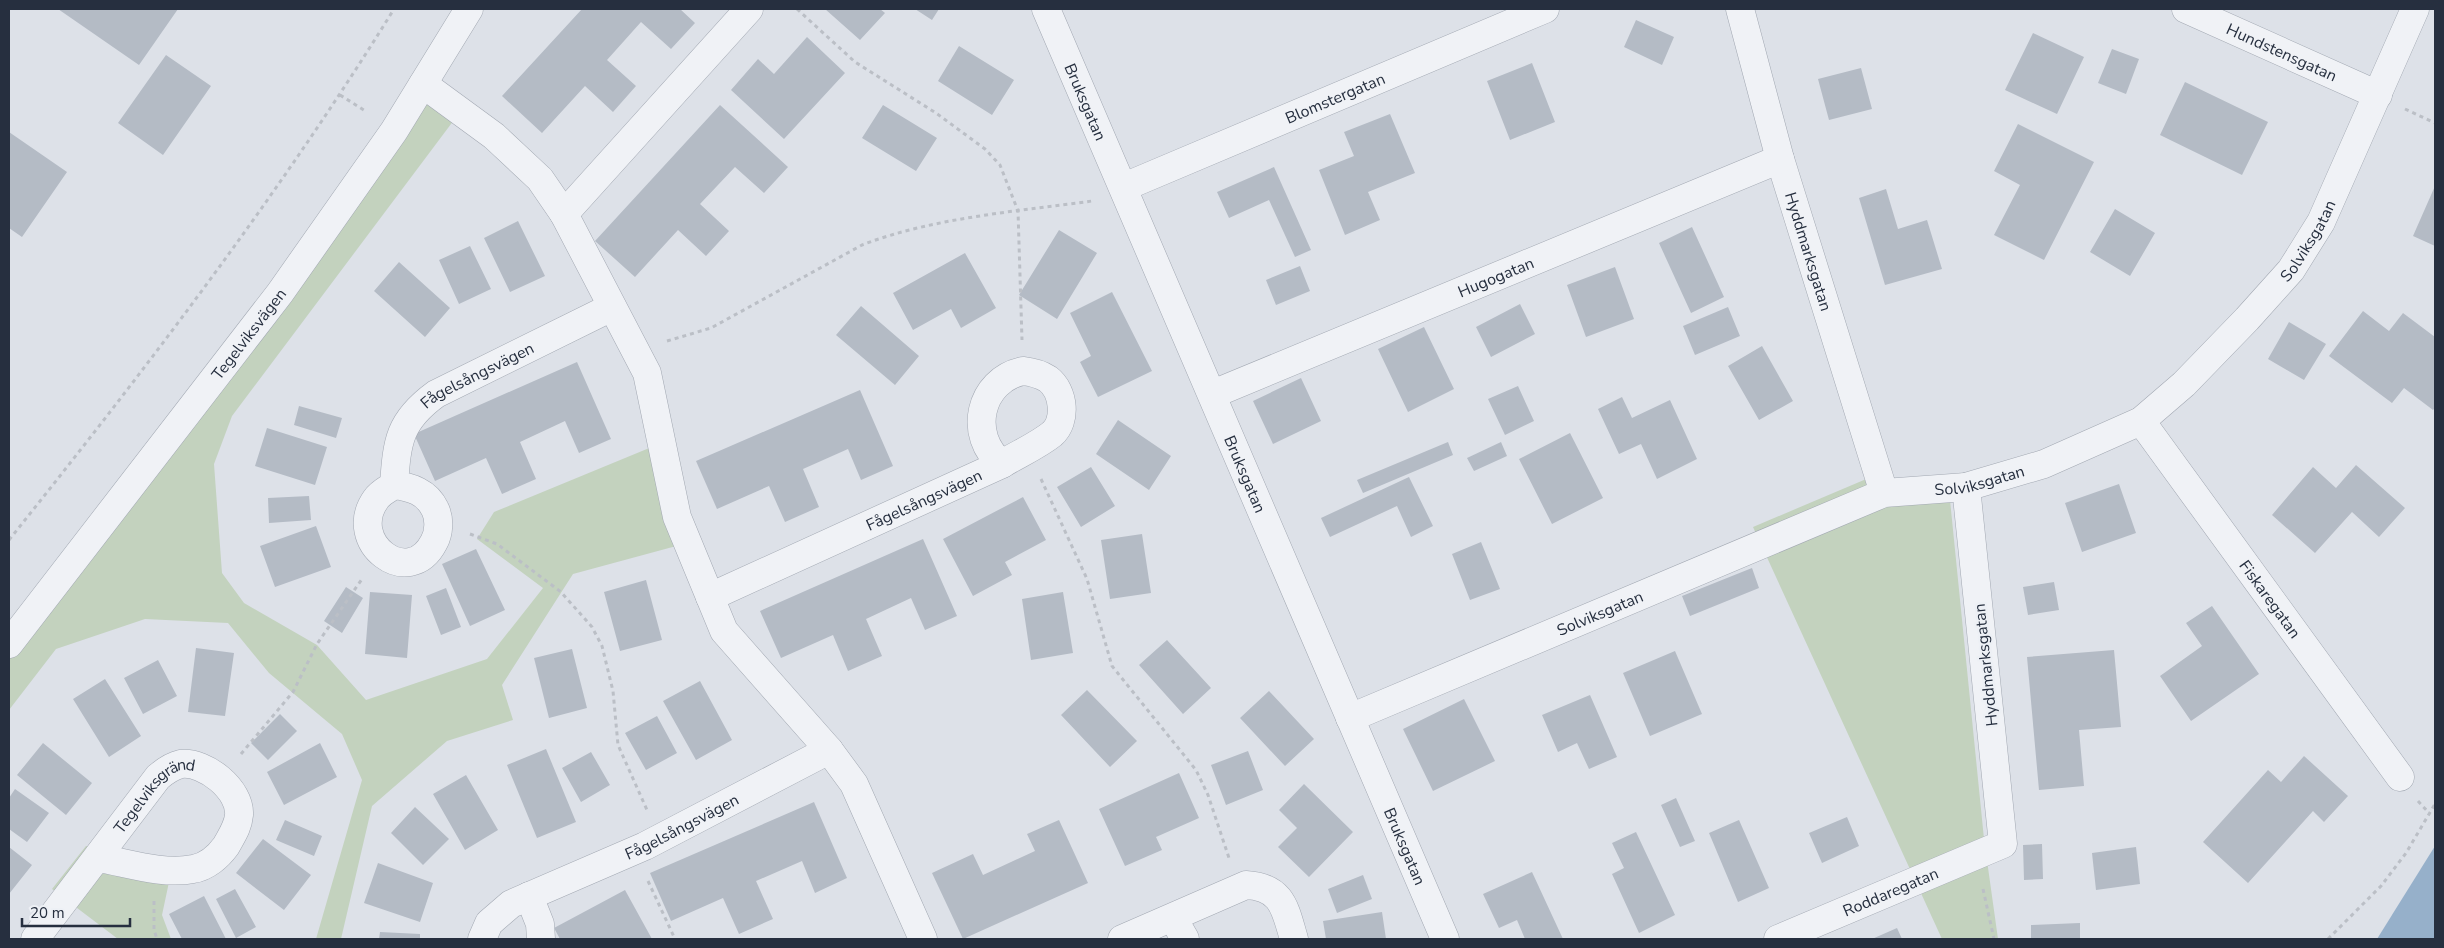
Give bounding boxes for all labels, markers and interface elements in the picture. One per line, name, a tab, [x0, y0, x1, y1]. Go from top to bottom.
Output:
street label: Hundstensgatan	[2223, 18, 2340, 87]
street label: Bruksgatan	[1059, 60, 1111, 144]
street label: Blomstergatan	[1282, 68, 1389, 130]
street label: Hyddmarksgatan	[1779, 189, 1837, 314]
street label: Solviksgatan	[2275, 197, 2341, 287]
street label: Hugogatan	[1455, 252, 1537, 303]
street label: Tegelviksvägen	[207, 284, 292, 385]
street label: Fågelsångsvägen	[416, 337, 538, 414]
street label: Bruksgatan	[1218, 432, 1271, 516]
street label: Solviksgatan	[1934, 460, 2027, 501]
street label: Fågelsångsvägen	[863, 465, 986, 536]
street label: Fiskaregatan	[2234, 556, 2306, 643]
street label: Solviksgatan	[1554, 586, 1647, 642]
street label: Hyddmarksgatan	[1969, 602, 2003, 727]
street label: Tegelviksgränd	[109, 754, 197, 838]
street label: Fågelsångsvägen	[622, 789, 743, 865]
street label: Bruksgatan	[1378, 805, 1431, 889]
street label: Roddaregatan	[1840, 863, 1942, 922]
scale bar	[22, 896, 130, 928]
text: 20 m	[30, 903, 65, 923]

